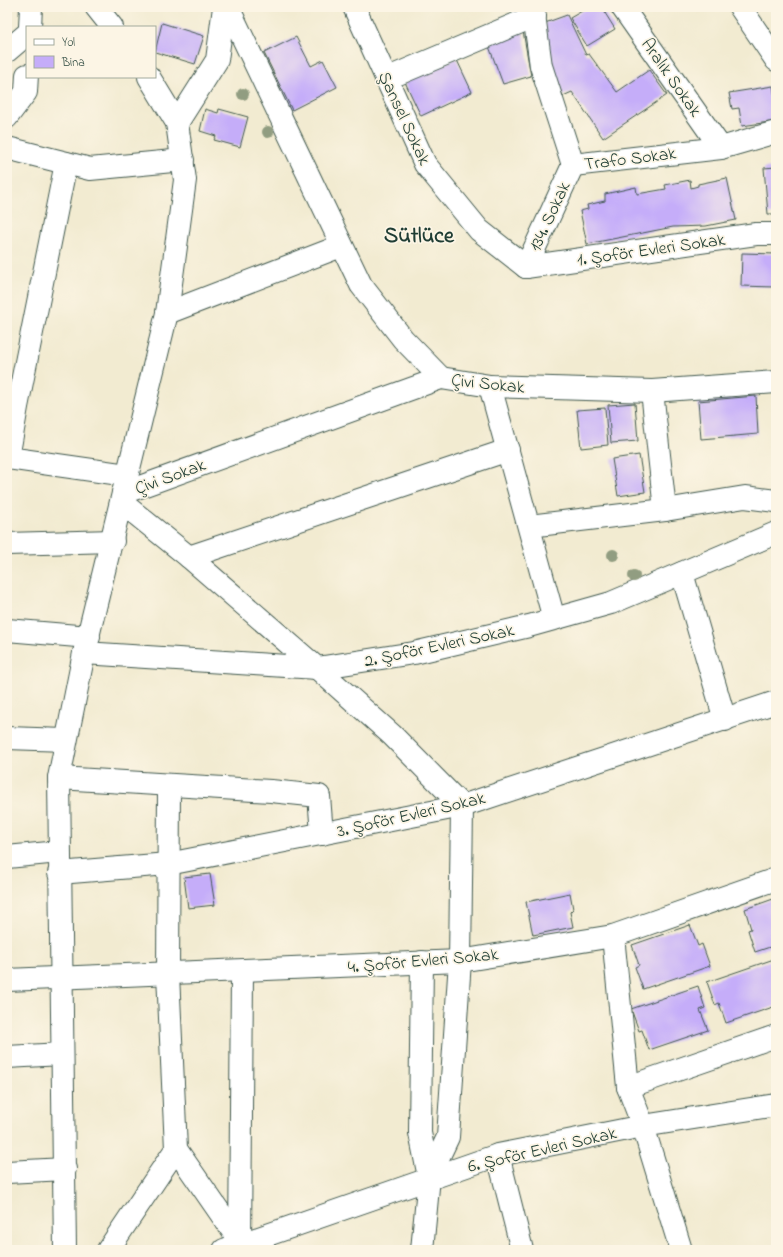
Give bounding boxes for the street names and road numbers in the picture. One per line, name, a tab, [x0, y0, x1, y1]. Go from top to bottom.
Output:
street label: Aralık Sokak	[634, 33, 707, 123]
street label: Şansel Sokak	[370, 68, 436, 170]
street label: Trafo Sokak	[583, 141, 678, 179]
street label: 134. Sokak	[523, 177, 578, 256]
street label: 1. Şoför Evleri Sokak	[575, 228, 727, 274]
street label: Çivi Sokak	[450, 368, 526, 402]
street label: Çivi Sokak	[132, 453, 210, 503]
street label: 2. Şoför Evleri Sokak	[362, 618, 517, 676]
street label: 3. Şoför Evleri Sokak	[335, 786, 488, 846]
street label: 4. Şoför Evleri Sokak	[347, 942, 500, 982]
street label: 6. Şoför Evleri Sokak	[466, 1121, 619, 1181]

